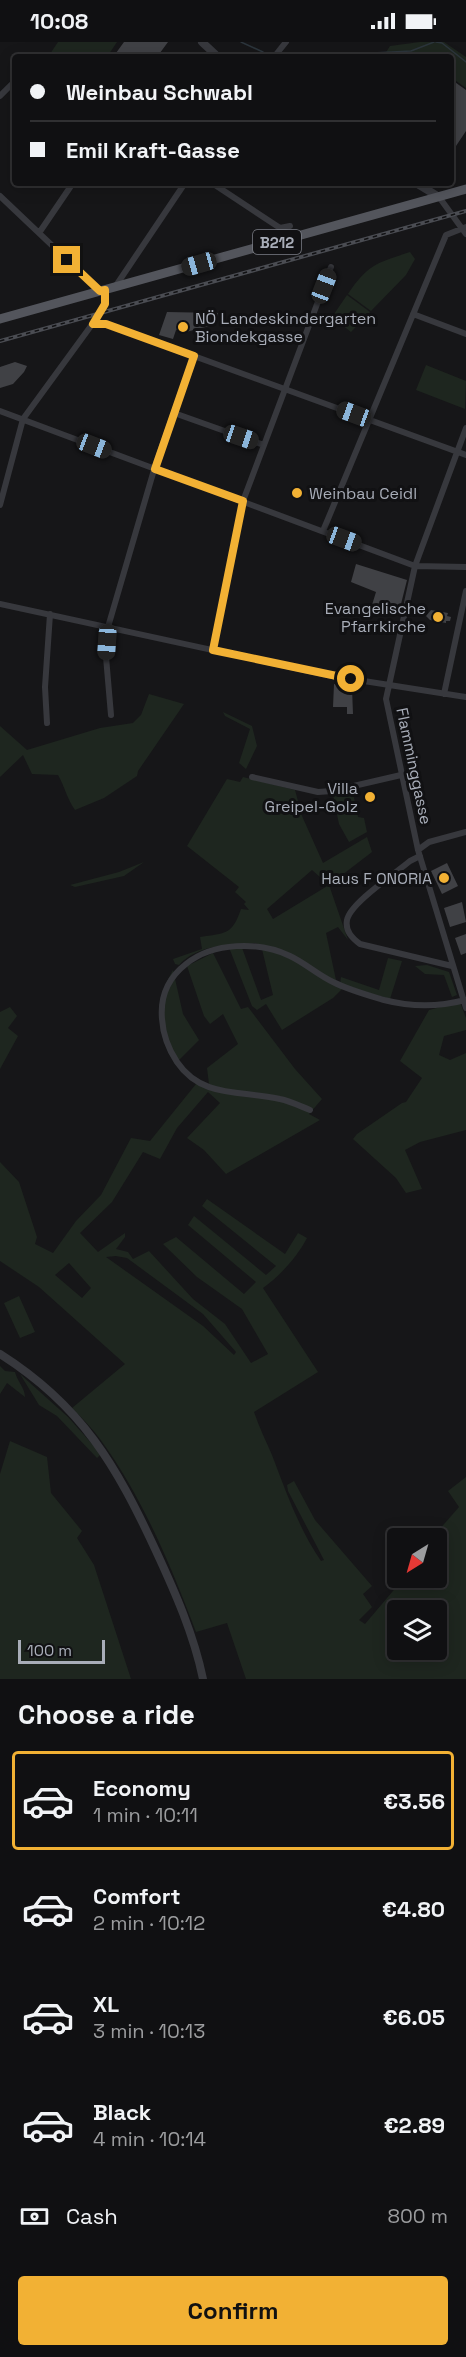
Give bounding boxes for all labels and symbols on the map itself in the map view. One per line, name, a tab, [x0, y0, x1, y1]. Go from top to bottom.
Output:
road number: B212	[253, 230, 301, 254]
route end	[53, 246, 80, 273]
car	[179, 250, 219, 278]
car	[309, 266, 339, 306]
place label: NÖ Landeskindergarten Biondekgasse	[195, 308, 376, 347]
marker: NÖ Landeskindergarten Biondekgasse	[176, 320, 190, 334]
car	[334, 399, 374, 429]
car	[221, 423, 261, 451]
car	[74, 431, 114, 461]
place label: Weinbau Ceidl	[309, 483, 417, 504]
marker: Weinbau Ceidl	[290, 486, 304, 500]
car	[324, 524, 364, 554]
place label: Evangelische Pfarrkirche	[325, 598, 426, 637]
marker: Evangelische Pfarrkirche	[431, 610, 445, 624]
car	[97, 623, 117, 661]
route start	[337, 665, 364, 692]
street label: Flamminggasse	[391, 706, 437, 826]
place label: Villa Greipel-Golz	[265, 778, 358, 817]
marker: Villa Greipel-Golz	[363, 790, 377, 804]
place label: Haus F ONORIA	[321, 868, 432, 889]
marker: Haus F ONORIA	[437, 871, 451, 885]
north arrow	[387, 1528, 447, 1588]
scale bar	[18, 1637, 105, 1664]

